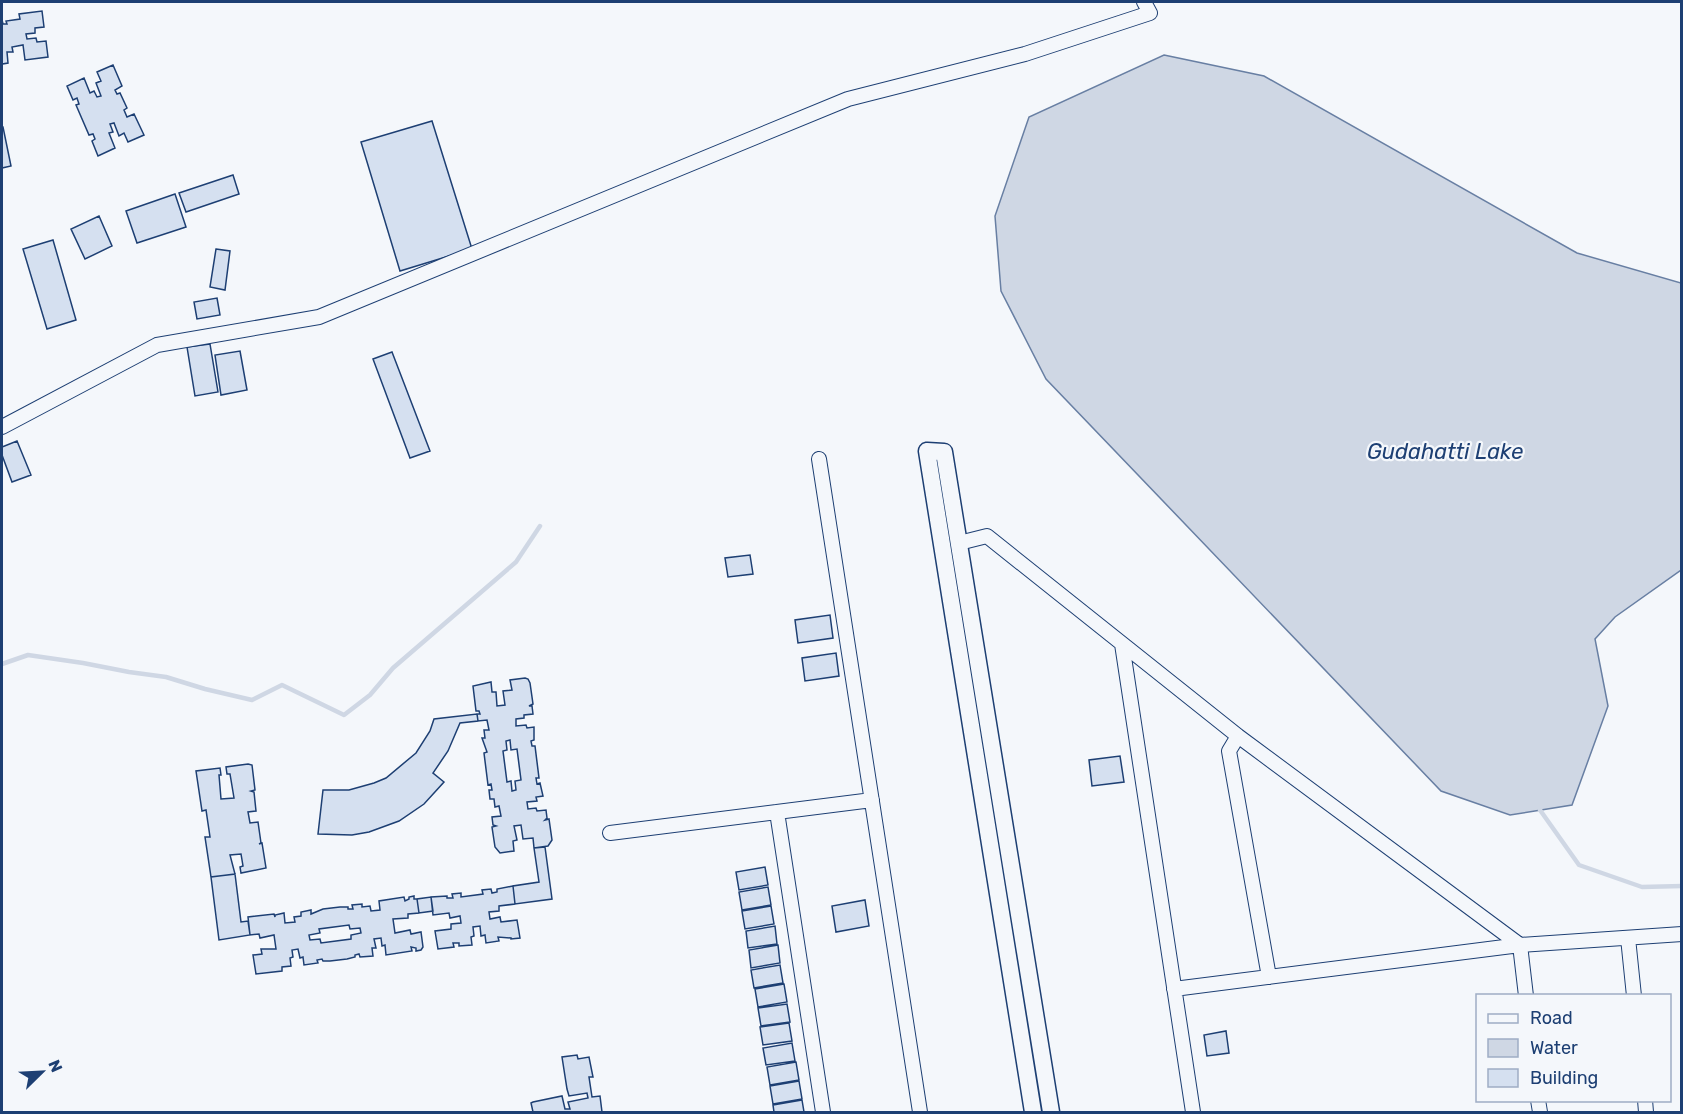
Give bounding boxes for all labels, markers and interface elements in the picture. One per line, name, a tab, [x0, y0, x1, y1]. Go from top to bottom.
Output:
water label: Gudahatti Lake	[1367, 438, 1523, 465]
legend	[1476, 994, 1671, 1102]
text: Road	[1530, 1007, 1573, 1029]
text: Water	[1530, 1037, 1578, 1059]
north arrow	[12, 1042, 72, 1102]
text: N	[44, 1057, 66, 1075]
text: Building	[1530, 1067, 1598, 1089]

